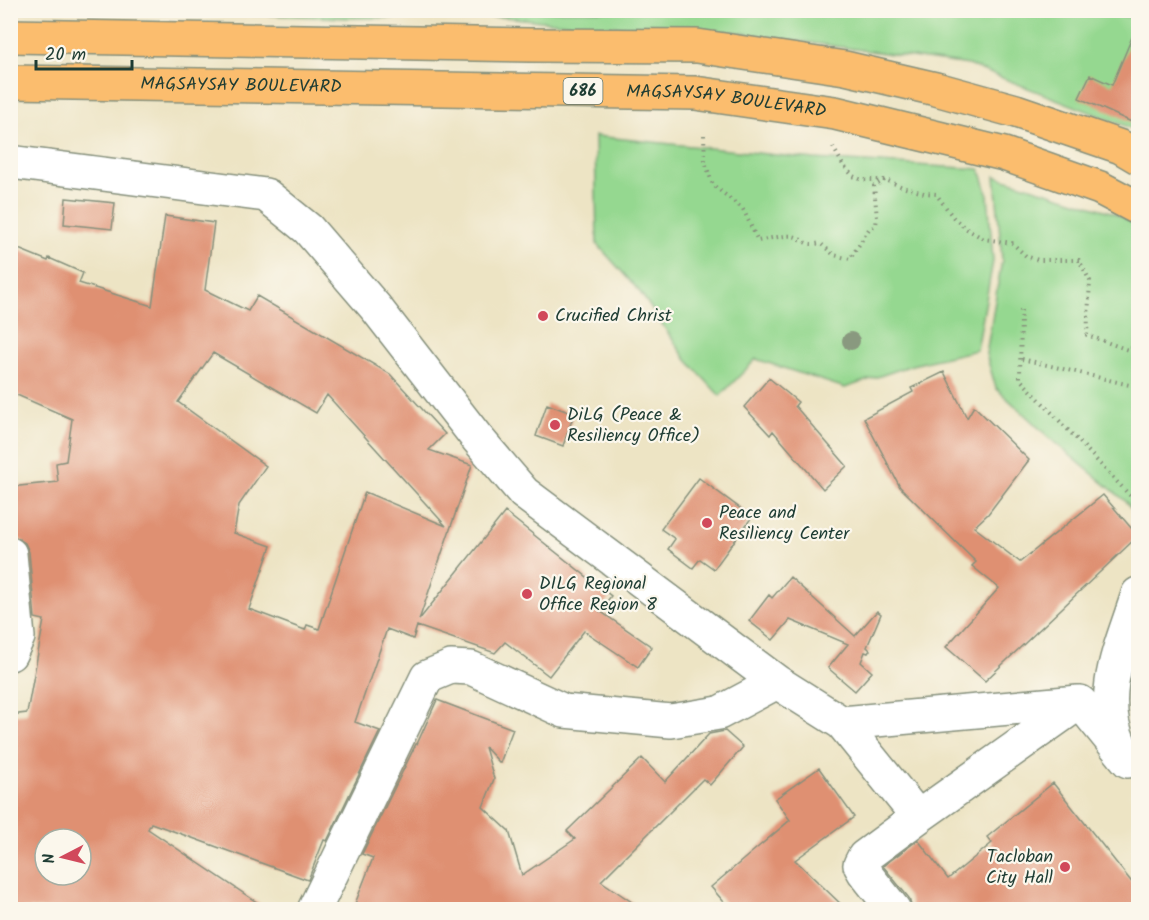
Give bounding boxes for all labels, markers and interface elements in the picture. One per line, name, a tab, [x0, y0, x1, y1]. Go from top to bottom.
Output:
scale bar	[36, 33, 132, 71]
text: 20 m	[45, 41, 86, 70]
street label: MAGSAYSAY BOULEVARD	[140, 70, 342, 102]
street label: MAGSAYSAY BOULEVARD	[626, 77, 829, 126]
road number: 686	[564, 78, 602, 104]
place label: Crucified Christ	[555, 302, 673, 331]
marker: Crucified Christ	[536, 309, 550, 323]
place label: DiLG (Peace & Resiliency Office)	[567, 401, 700, 451]
marker: DiLG (Peace & Resiliency Office)	[548, 418, 562, 432]
place label: Peace and Resiliency Center	[719, 499, 850, 549]
marker: Peace and Resiliency Center	[700, 516, 714, 530]
place label: DILG Regional Office Region 8	[539, 570, 657, 620]
marker: DILG Regional Office Region 8	[520, 587, 534, 601]
north arrow	[33, 827, 93, 887]
place label: Tacloban City Hall	[986, 843, 1054, 893]
text: N	[37, 852, 63, 865]
marker: Tacloban City Hall	[1058, 860, 1072, 874]

